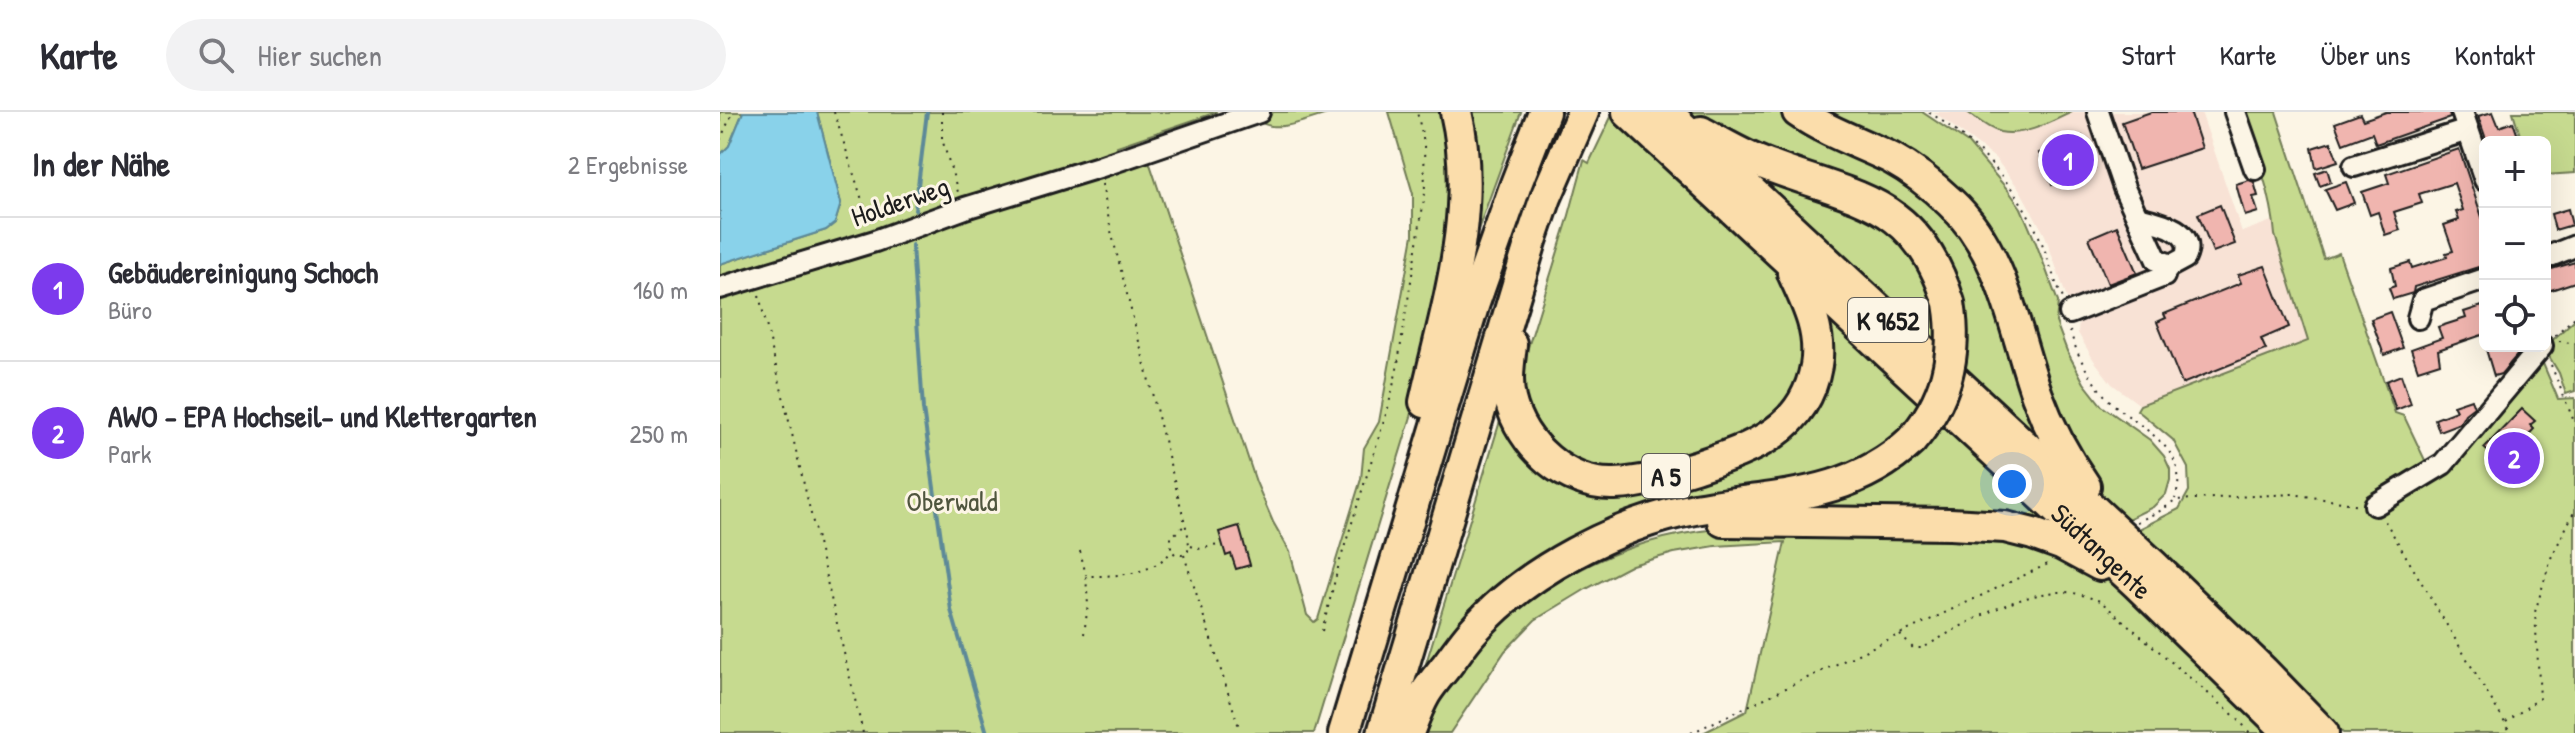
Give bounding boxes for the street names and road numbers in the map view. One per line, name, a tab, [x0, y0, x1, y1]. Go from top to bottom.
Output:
street label: Holderweg	[846, 167, 954, 235]
road number: K 9652	[1848, 298, 1928, 342]
road number: A 5	[1642, 454, 1690, 498]
street label: Südtangente	[2043, 495, 2161, 608]

